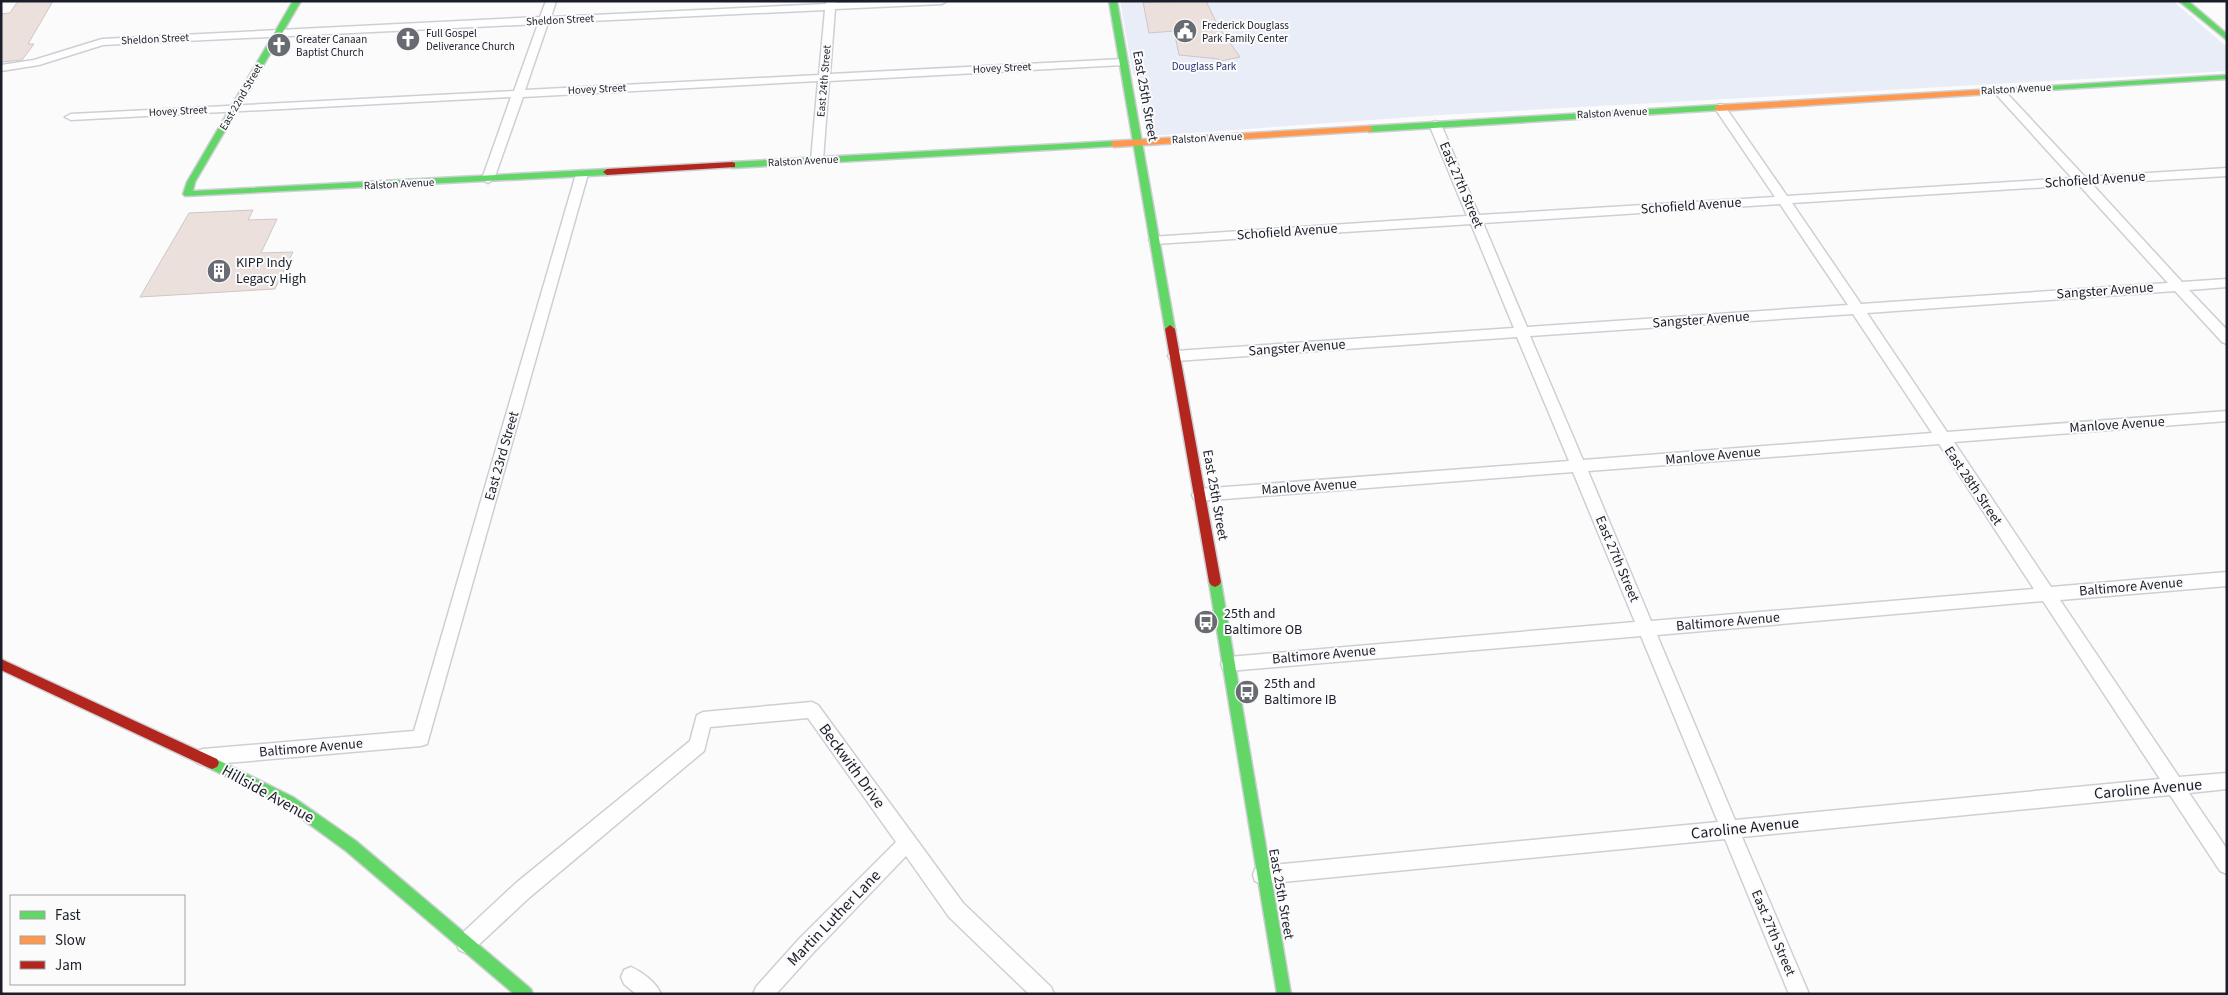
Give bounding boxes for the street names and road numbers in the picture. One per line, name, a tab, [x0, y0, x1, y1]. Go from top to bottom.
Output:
street label: Sheldon Street	[526, 11, 595, 29]
street label: Sheldon Street	[121, 30, 190, 48]
street label: East 24th Street	[813, 44, 835, 118]
street label: East 25th Street	[1127, 49, 1163, 143]
street label: Hovey Street	[972, 59, 1032, 77]
street label: East 22nd Street	[216, 61, 266, 133]
street label: Hovey Street	[567, 80, 627, 98]
street label: Ralston Avenue	[1980, 80, 2052, 98]
street label: Hovey Street	[148, 102, 208, 120]
street label: Ralston Avenue	[1576, 104, 1648, 122]
street label: Ralston Avenue	[1171, 129, 1243, 147]
street label: East 27th Street	[1434, 139, 1488, 231]
street label: Ralston Avenue	[767, 152, 839, 170]
street label: Schofield Avenue	[2044, 167, 2146, 193]
street label: Ralston Avenue	[363, 175, 435, 193]
street label: Schofield Avenue	[1640, 193, 1742, 219]
street label: Schofield Avenue	[1236, 219, 1338, 245]
street label: Sangster Avenue	[2056, 278, 2154, 304]
street label: Sangster Avenue	[1652, 307, 1750, 333]
street label: Sangster Avenue	[1248, 335, 1346, 361]
street label: East 23rd Street	[480, 409, 524, 503]
street label: Manlove Avenue	[2069, 412, 2165, 438]
street label: Manlove Avenue	[1665, 442, 1761, 470]
street label: East 28th Street	[1939, 442, 2007, 530]
street label: East 25th Street	[1197, 448, 1233, 542]
street label: Manlove Avenue	[1261, 474, 1357, 500]
street label: East 27th Street	[1590, 513, 1644, 605]
street label: Baltimore Avenue	[2078, 573, 2184, 601]
street label: Baltimore Avenue	[1675, 608, 1781, 636]
street label: Baltimore Avenue	[1271, 641, 1377, 669]
street label: Beckwith Drive	[814, 719, 890, 813]
street label: Baltimore Avenue	[258, 734, 364, 762]
street label: Hillside Avenue	[218, 760, 318, 828]
street label: Caroline Avenue	[2093, 773, 2203, 805]
street label: Caroline Avenue	[1690, 811, 1800, 845]
street label: East 25th Street	[1263, 847, 1299, 941]
street label: Martin Luther Lane	[782, 865, 886, 971]
street label: East 27th Street	[1746, 887, 1800, 979]

